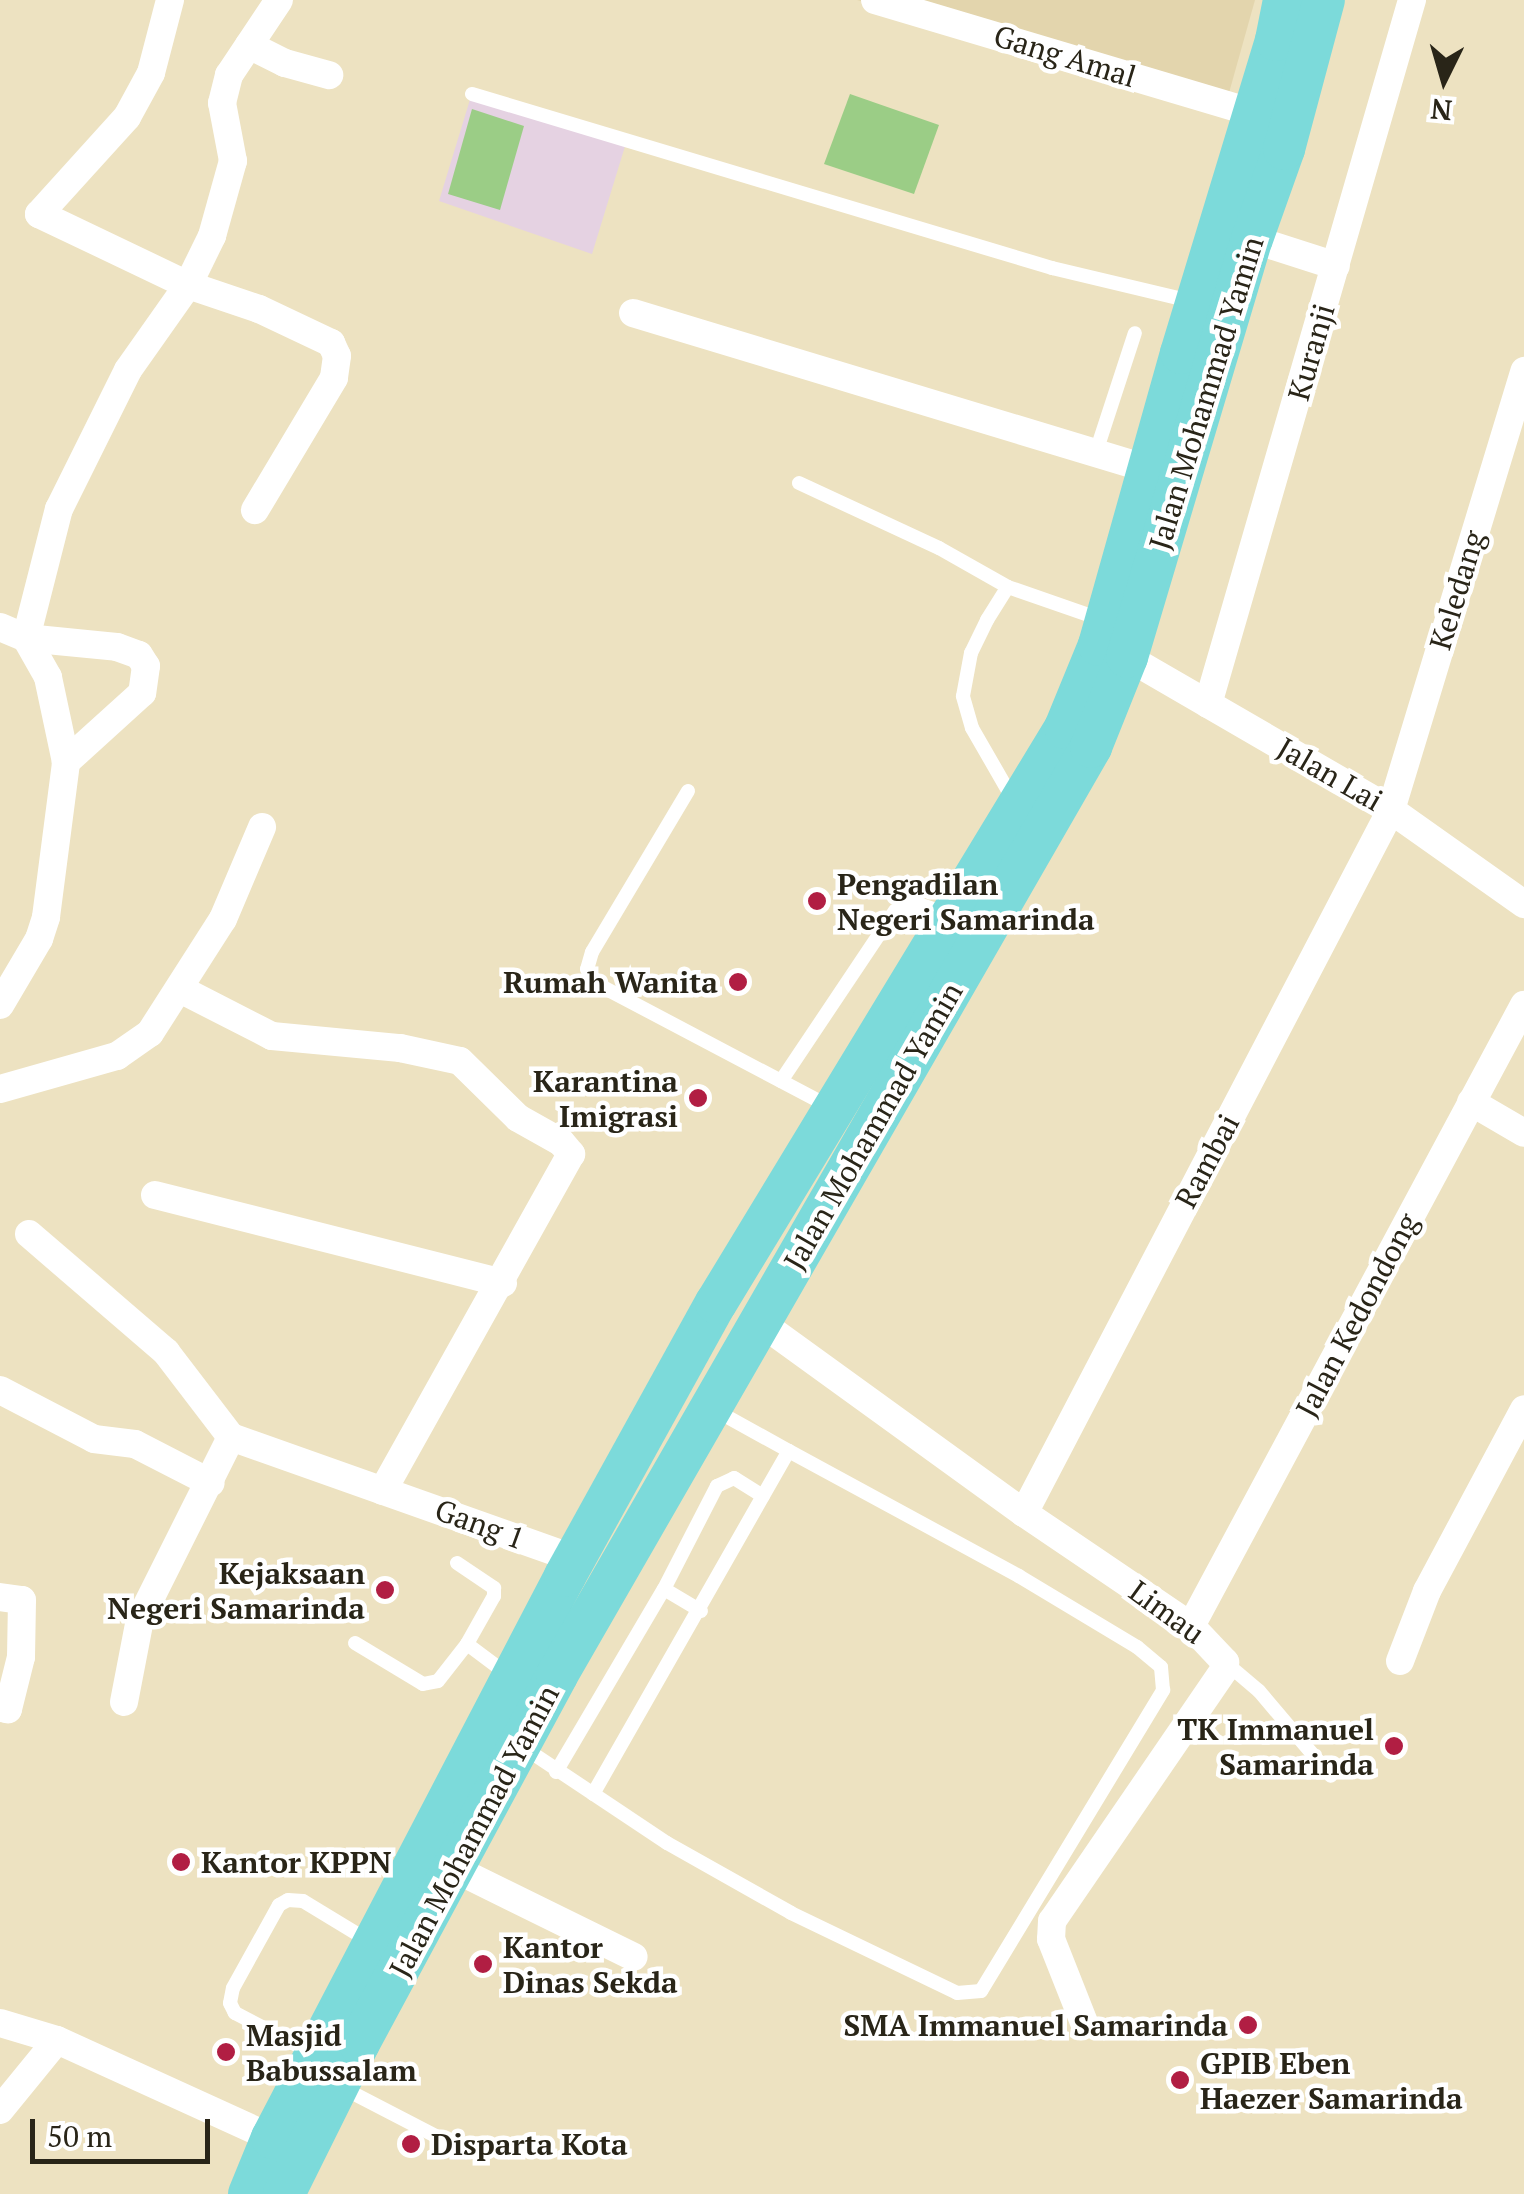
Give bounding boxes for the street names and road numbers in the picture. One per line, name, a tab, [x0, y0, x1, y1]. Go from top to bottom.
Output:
street label: Gang Amal	[989, 17, 1141, 95]
street label: Jalan Mohammad Yamin	[1141, 232, 1271, 554]
street label: Kuranji	[1280, 300, 1342, 404]
street label: Keledang	[1422, 526, 1492, 654]
street label: Jalan Lai	[1271, 730, 1389, 818]
street label: Jalan Mohammad Yamin	[776, 976, 970, 1276]
street label: Rambai	[1167, 1108, 1247, 1214]
street label: Jalan Kedondong	[1288, 1207, 1426, 1423]
street label: Gang 1	[430, 1491, 530, 1557]
street label: Limau	[1123, 1573, 1211, 1651]
street label: Jalan Mohammad Yamin	[382, 1679, 566, 1983]

